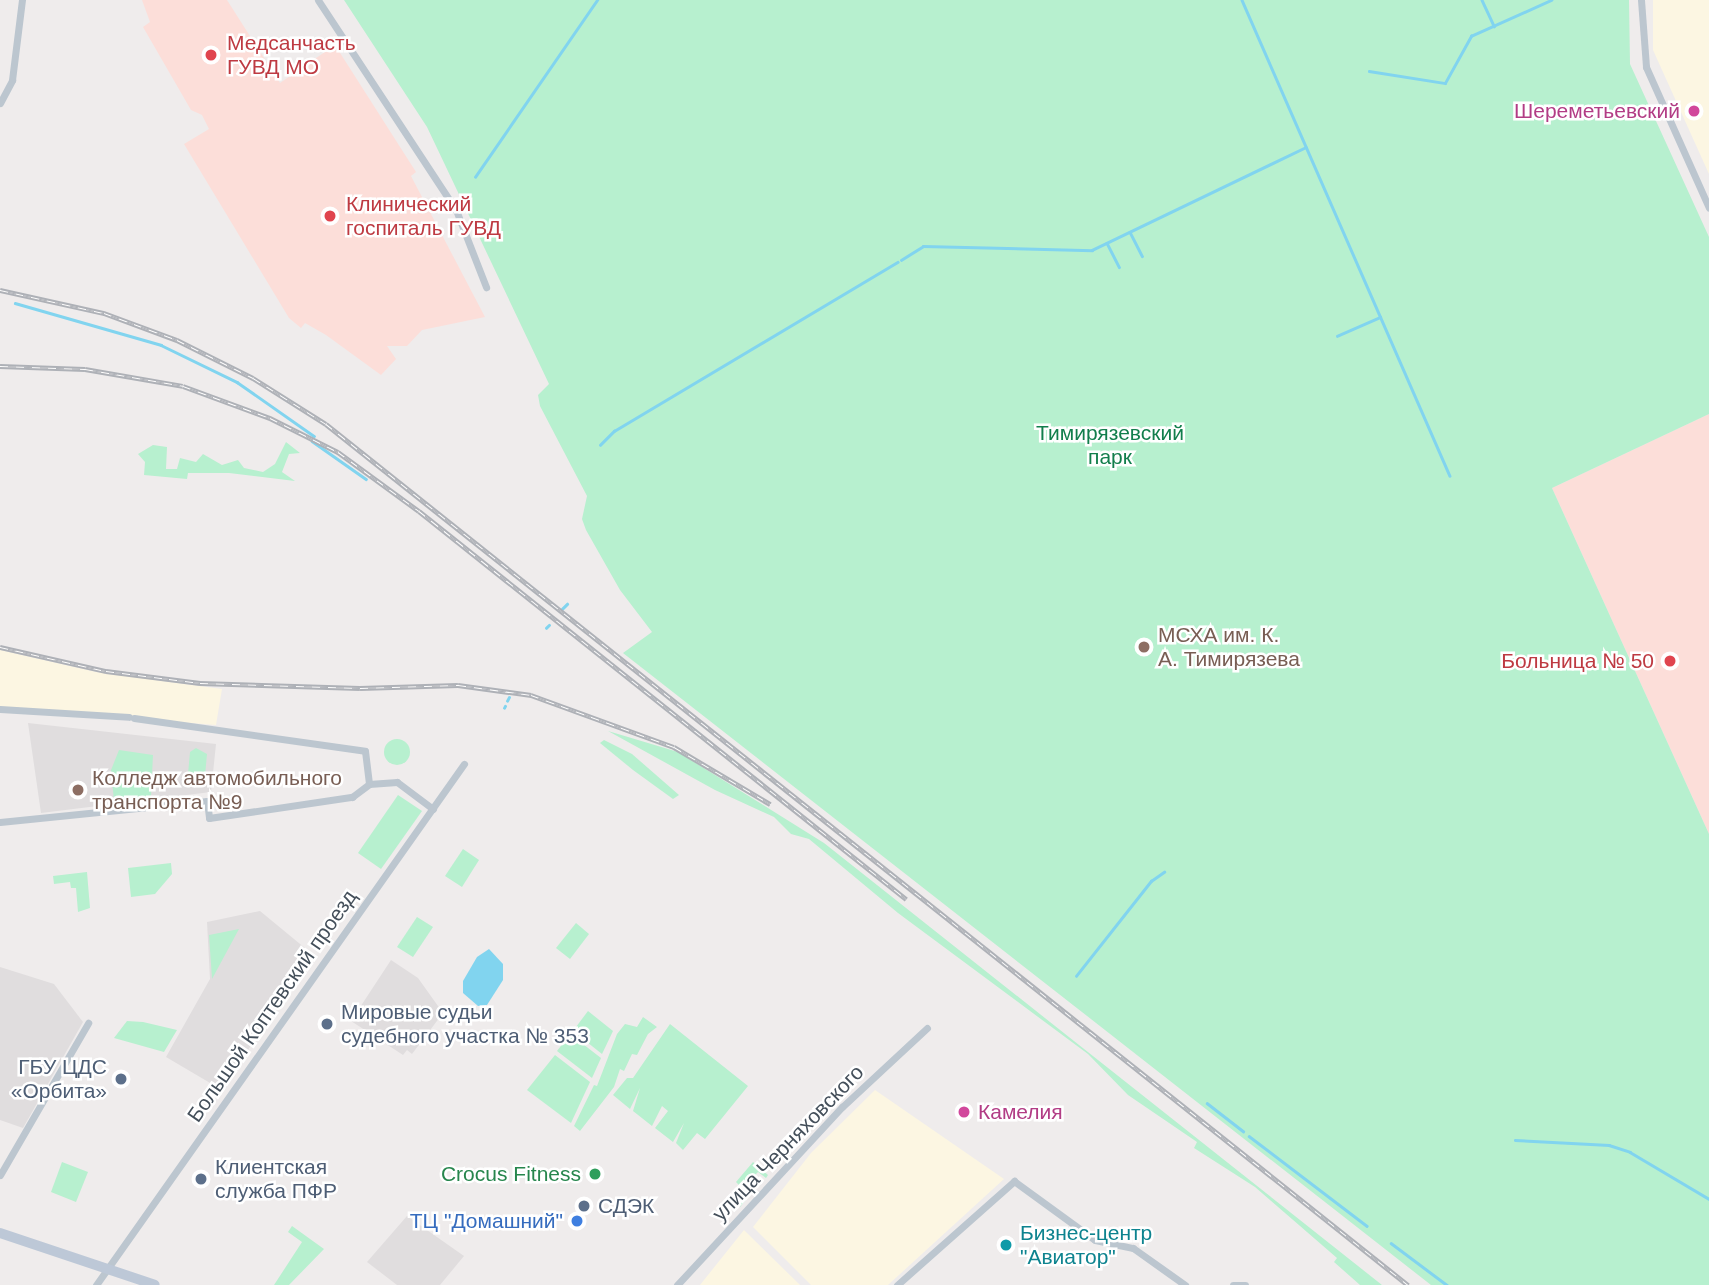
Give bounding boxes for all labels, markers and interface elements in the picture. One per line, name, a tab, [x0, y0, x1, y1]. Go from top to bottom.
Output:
place label: Медсанчасть ГУВД МО	[227, 30, 356, 80]
marker: Медсанчасть ГУВД МО	[201, 45, 221, 65]
place label: Шереметьевский	[1514, 98, 1680, 124]
marker: Шереметьевский	[1686, 103, 1702, 119]
place label: Клинический госпиталь ГУВД	[346, 191, 501, 241]
marker: Клинический госпиталь ГУВД	[320, 206, 340, 226]
park label: Тимирязевский парк	[1036, 420, 1184, 470]
place label: МСХА им. К. А. Тимирязева	[1158, 622, 1300, 672]
marker: МСХА им. К. А. Тимирязева	[1136, 639, 1152, 655]
place label: Больница № 50	[1501, 648, 1654, 674]
marker: Больница № 50	[1660, 651, 1680, 671]
place label: Колледж автомобильного транспорта №9	[92, 765, 342, 815]
marker: Колледж автомобильного транспорта №9	[70, 782, 86, 798]
street label: Большой Коптевский проезд	[182, 885, 362, 1127]
place label: Мировые судьи судебного участка № 353	[341, 999, 589, 1049]
marker: Мировые судьи судебного участка № 353	[319, 1016, 335, 1032]
place label: ГБУ ЦДС «Орбита»	[11, 1054, 107, 1104]
street label: улица Черняховского	[707, 1060, 869, 1226]
marker: ГБУ ЦДС «Орбита»	[113, 1071, 129, 1087]
place label: Камелия	[978, 1099, 1063, 1125]
marker: Камелия	[956, 1104, 972, 1120]
place label: Клиентская служба ПФР	[215, 1154, 337, 1204]
place label: Crocus Fitness	[441, 1161, 581, 1187]
marker: Crocus Fitness	[587, 1166, 603, 1182]
marker: Клиентская служба ПФР	[193, 1171, 209, 1187]
place label: СДЭК	[598, 1193, 654, 1219]
marker: СДЭК	[576, 1198, 592, 1214]
place label: ТЦ "Домашний"	[410, 1208, 563, 1234]
marker: ТЦ "Домашний"	[569, 1213, 585, 1229]
place label: Бизнес-центр "Авиатор"	[1020, 1220, 1152, 1270]
marker: Бизнес-центр "Авиатор"	[998, 1237, 1014, 1253]

